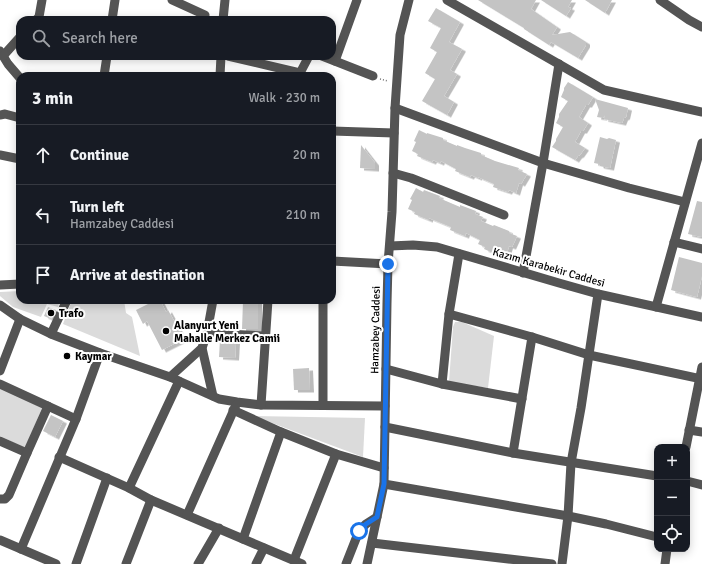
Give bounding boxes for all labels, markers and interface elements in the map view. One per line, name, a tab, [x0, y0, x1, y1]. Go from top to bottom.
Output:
search box	[16, 16, 336, 60]
icon: search	[30, 27, 52, 49]
text: Search here	[62, 29, 138, 47]
text: 3 min	[32, 88, 73, 109]
text: Walk · 230 m	[249, 90, 320, 106]
icon: ahead	[32, 144, 54, 166]
text: Continue	[70, 146, 129, 164]
text: 20 m	[293, 147, 320, 163]
text: Turn left	[70, 198, 124, 216]
icon: left	[32, 204, 54, 226]
text: 210 m	[286, 207, 320, 223]
text: Hamzabey Caddesi	[70, 216, 174, 232]
street label: Kazım Karabekir Caddesi	[491, 245, 607, 290]
route end	[379, 255, 397, 273]
icon: arrive	[32, 264, 54, 286]
text: Arrive at destination	[70, 266, 205, 284]
street label: Hamzabey Caddesi	[368, 286, 383, 374]
place label: Trafo	[59, 307, 84, 320]
marker: Trafo	[46, 308, 56, 318]
place label: Alanyurt Yeni Mahalle Merkez Camii	[174, 319, 280, 345]
marker: Alanyurt Yeni Mahalle Merkez Camii	[161, 326, 171, 336]
place label: Kaymar	[75, 350, 112, 363]
marker: Kaymar	[62, 351, 72, 361]
map controls	[654, 444, 690, 552]
button: +	[654, 444, 690, 480]
button: −	[654, 480, 690, 516]
button: locate	[654, 516, 690, 552]
route start	[350, 522, 368, 540]

